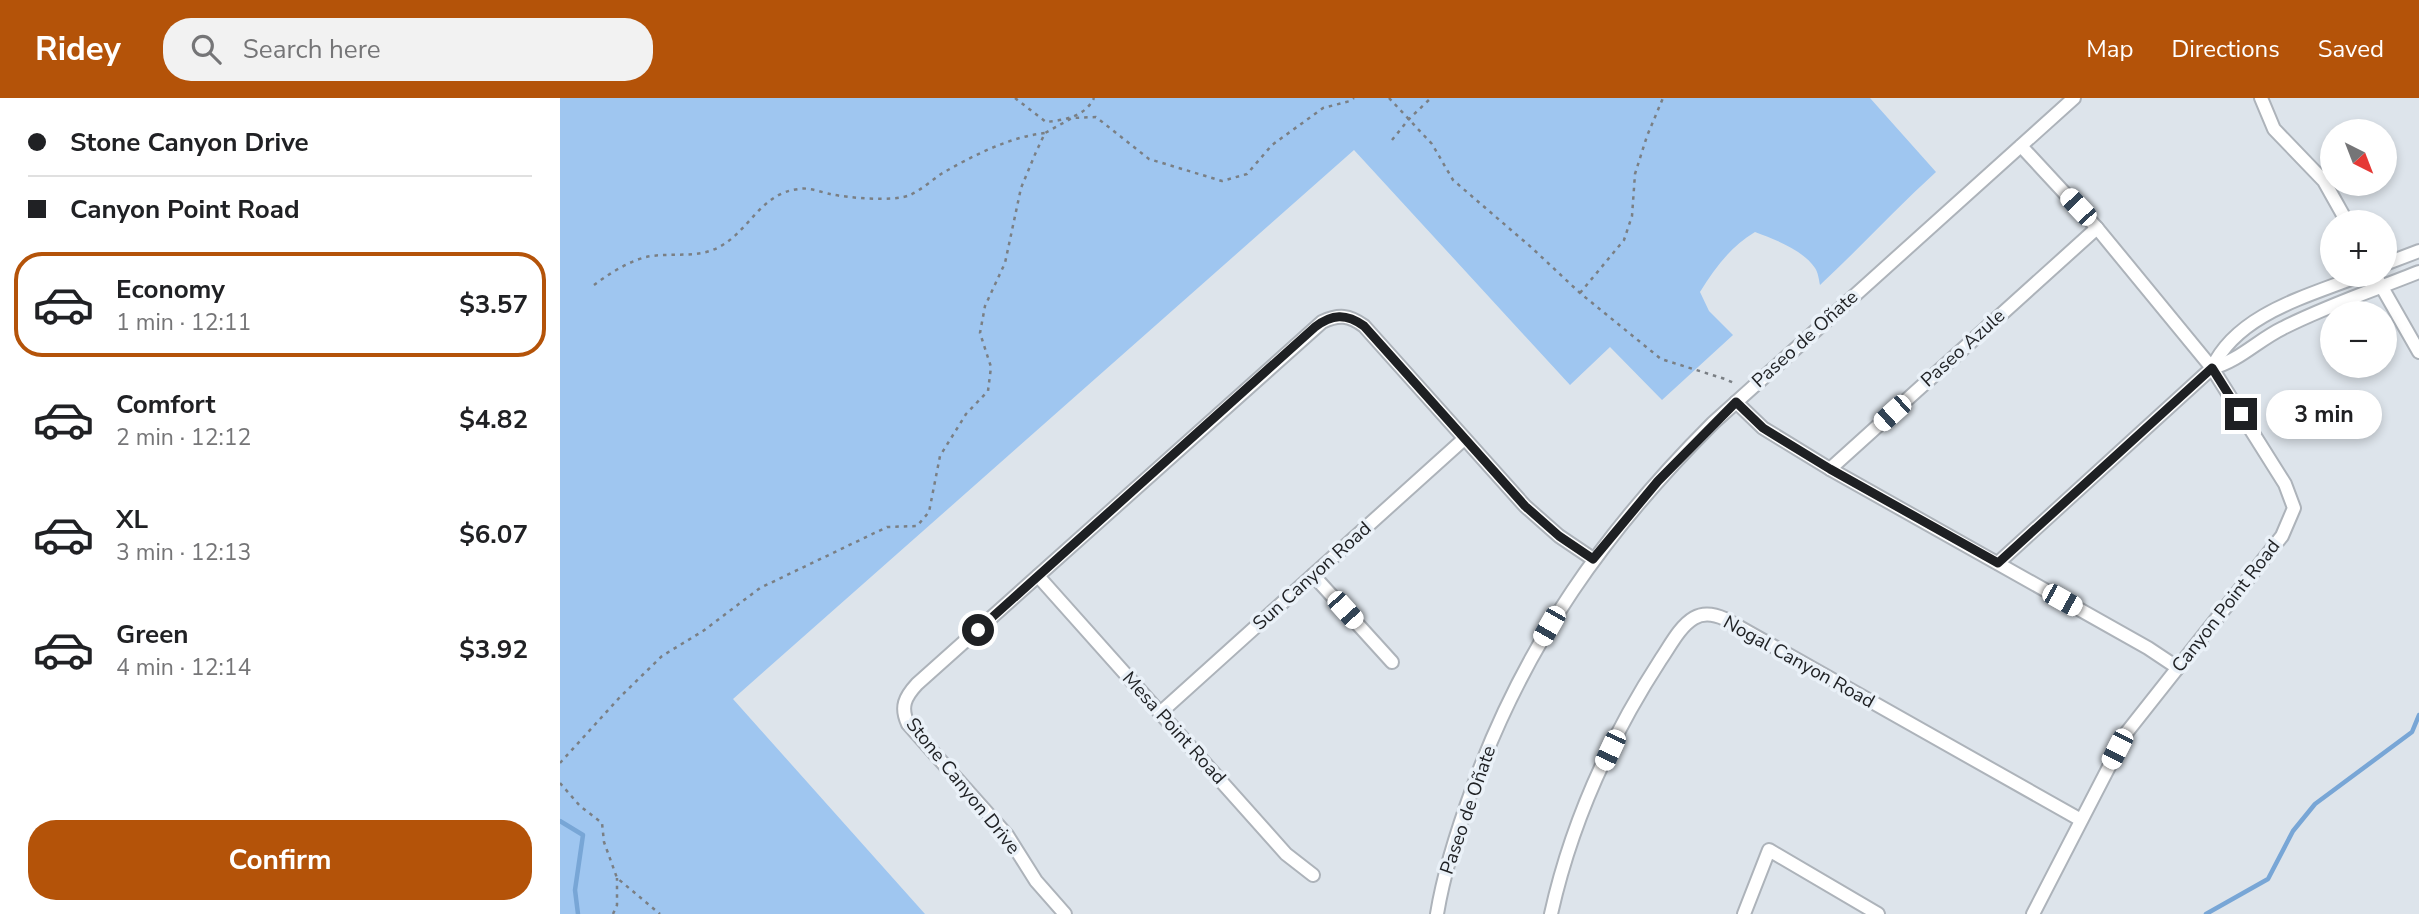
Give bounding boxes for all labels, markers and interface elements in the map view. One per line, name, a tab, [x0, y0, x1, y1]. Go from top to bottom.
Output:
search box	[163, 18, 653, 81]
text: Ridey	[35, 27, 121, 72]
icon: search	[187, 30, 225, 68]
text: Search here	[243, 32, 381, 67]
text: Map	[2086, 33, 2133, 65]
text: Directions	[2171, 33, 2280, 65]
text: Saved	[2318, 33, 2384, 65]
north arrow	[2320, 119, 2398, 196]
map controls	[2320, 119, 2397, 378]
text: Stone Canyon Drive	[70, 125, 309, 160]
car	[2056, 184, 2101, 230]
text: Canyon Point Road	[70, 192, 300, 227]
button: +	[2320, 210, 2397, 287]
text: Economy	[116, 272, 225, 307]
icon: car	[32, 273, 95, 336]
street label: Paseo de Oñate	[1746, 284, 1864, 394]
text: $3.57	[459, 287, 528, 322]
button: −	[2320, 301, 2397, 378]
street label: Paseo Azule	[1915, 303, 2011, 393]
text: 1 min · 12:11	[116, 307, 251, 338]
text: Comfort	[116, 387, 216, 422]
icon: car	[32, 388, 95, 451]
callout: 3 min	[2266, 390, 2381, 438]
car	[1870, 391, 1915, 435]
route end	[2225, 398, 2257, 430]
text: 3 min	[2294, 399, 2354, 430]
text: $4.82	[459, 402, 528, 437]
text: 2 min · 12:12	[116, 422, 251, 453]
text: XL	[116, 502, 148, 537]
icon: car	[32, 503, 95, 566]
street label: Sun Canyon Road	[1247, 516, 1377, 636]
text: $6.07	[459, 517, 528, 552]
street label: Canyon Point Road	[2166, 534, 2286, 678]
text: 3 min · 12:13	[116, 537, 251, 568]
car	[2039, 581, 2086, 619]
car	[1324, 587, 1367, 633]
car	[1530, 603, 1569, 649]
street label: Nogal Canyon Road	[1719, 610, 1879, 714]
route start	[962, 614, 994, 646]
text: Green	[116, 617, 189, 652]
icon: car	[32, 618, 95, 681]
text: $3.92	[459, 632, 528, 667]
text: 4 min · 12:14	[116, 652, 251, 683]
street label: Mesa Point Road	[1116, 666, 1232, 790]
street label: Stone Canyon Drive	[900, 712, 1026, 860]
car	[2099, 726, 2136, 772]
car	[1592, 727, 1629, 773]
street label: Paseo de Oñate	[1434, 742, 1502, 878]
button: Confirm	[28, 820, 532, 900]

